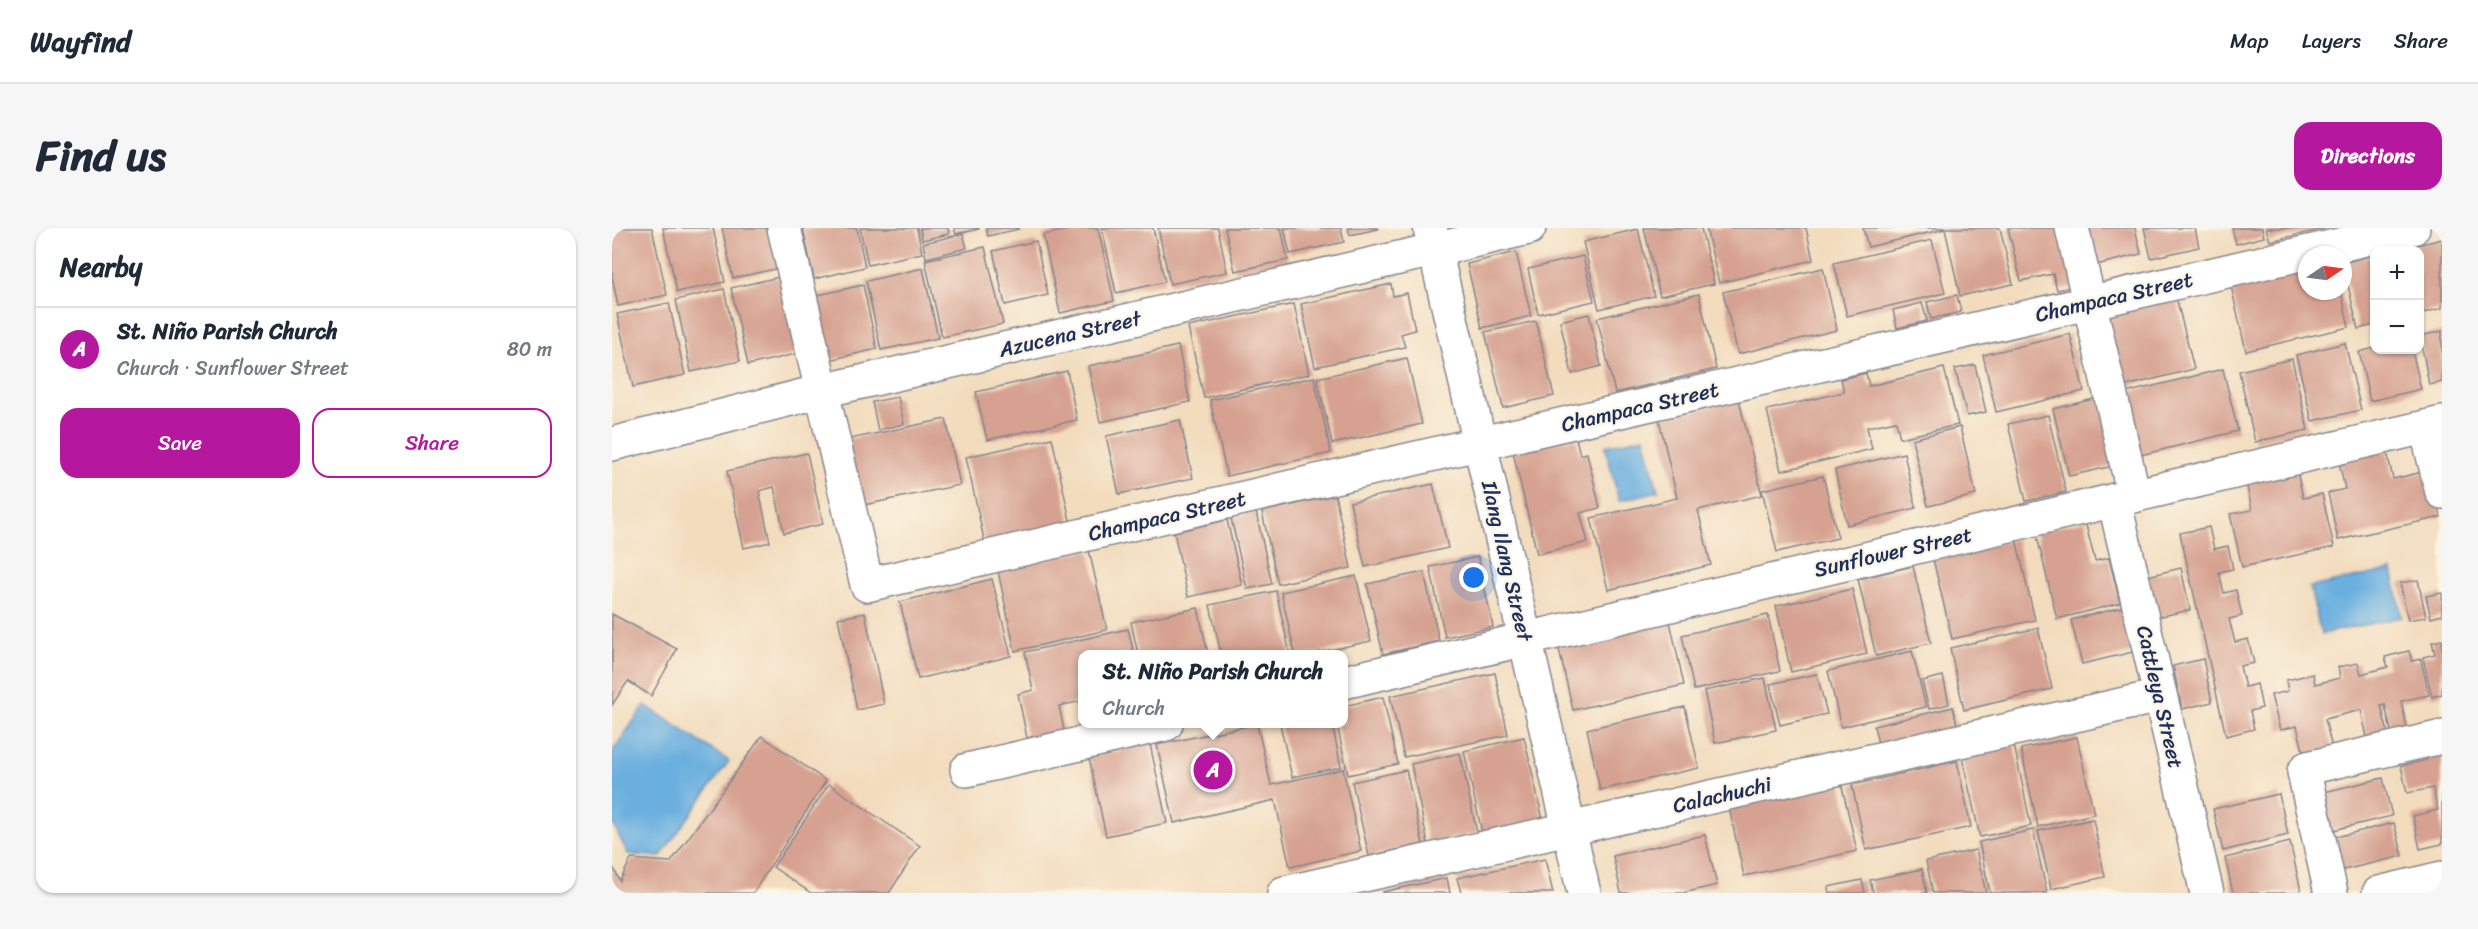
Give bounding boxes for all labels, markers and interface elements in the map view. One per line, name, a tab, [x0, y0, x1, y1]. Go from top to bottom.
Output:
text: Wayfind	[30, 17, 131, 66]
text: Map	[2230, 22, 2269, 60]
text: Layers	[2302, 22, 2361, 60]
text: Share	[2394, 22, 2448, 60]
text: Find us	[36, 119, 166, 193]
button: Directions	[2294, 122, 2442, 190]
text: Nearby	[60, 244, 142, 290]
north arrow	[2298, 246, 2352, 300]
map controls	[2370, 246, 2424, 354]
button: +	[2370, 246, 2424, 300]
street label: Champaca Street	[2031, 260, 2197, 334]
street label: Azucena Street	[994, 299, 1146, 369]
button: −	[2370, 300, 2424, 354]
text: St. Niño Parish Church	[117, 312, 338, 351]
text: A	[73, 332, 86, 367]
text: 80 m	[507, 332, 552, 367]
text: Church · Sunflower Street	[117, 351, 349, 386]
street label: Champaca Street	[1557, 370, 1723, 444]
button: Save	[60, 408, 300, 478]
button: Share	[312, 408, 552, 478]
street label: Ilang Ilang Street	[1470, 476, 1544, 646]
street label: Champaca Street	[1084, 479, 1250, 553]
street label: Sunflower Street	[1810, 515, 1976, 589]
your location	[1459, 563, 1488, 592]
street label: Cattleya Street	[2125, 622, 2195, 772]
popup	[1078, 650, 1348, 728]
text: St. Niño Parish Church	[1103, 652, 1323, 691]
text: Church	[1103, 691, 1165, 726]
pin: A	[1194, 748, 1232, 792]
street label: Calachuchi	[1669, 765, 1776, 825]

